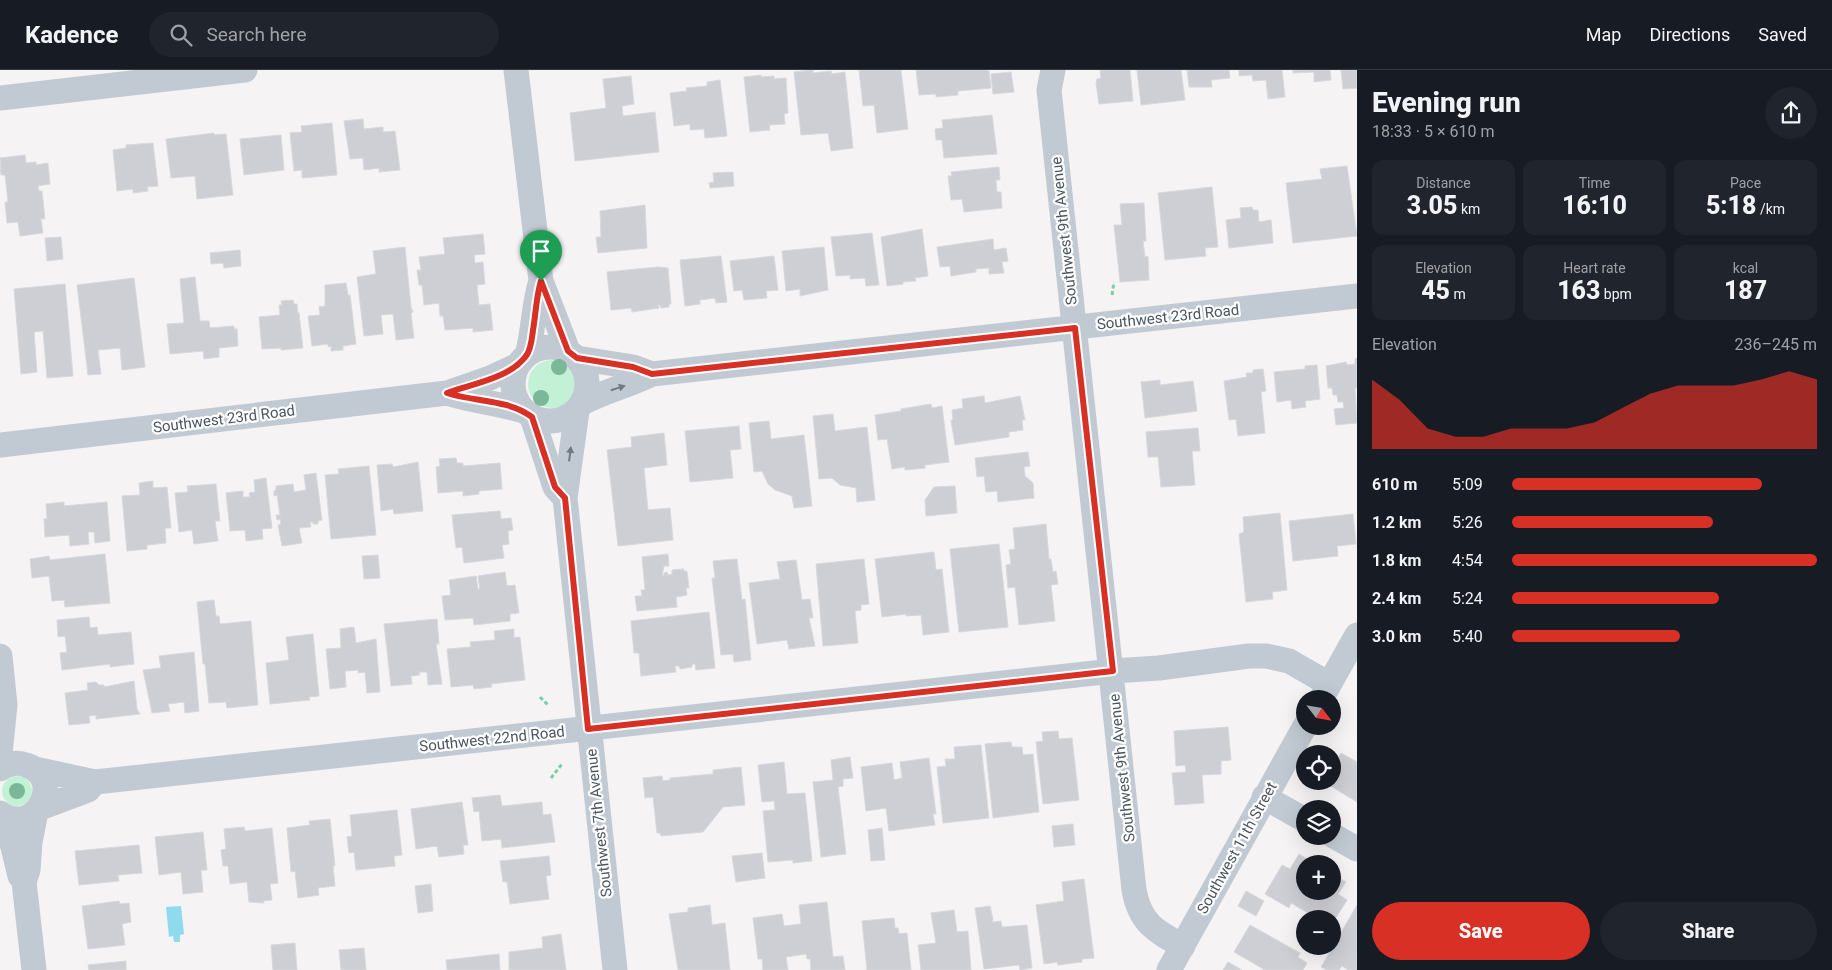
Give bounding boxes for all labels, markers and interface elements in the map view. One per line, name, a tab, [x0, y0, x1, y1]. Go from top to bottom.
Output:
search box	[149, 12, 499, 57]
text: Kadence	[25, 21, 119, 49]
icon: search	[167, 21, 195, 49]
text: Search here	[207, 23, 306, 46]
text: Map	[1586, 24, 1621, 45]
text: Directions	[1649, 24, 1730, 45]
text: Saved	[1758, 24, 1807, 45]
text: Evening run	[1372, 86, 1521, 119]
button: share	[1765, 87, 1817, 139]
text: 18:33 · 5 × 610 m	[1372, 122, 1494, 141]
street label: Southwest 9th Avenue	[1047, 156, 1081, 306]
text: Distance	[1416, 175, 1471, 191]
text: Time	[1579, 175, 1610, 191]
text: Pace	[1730, 175, 1761, 191]
text: 3.05	[1407, 191, 1457, 220]
text: 16:10	[1562, 191, 1627, 220]
text: 5:18	[1706, 191, 1756, 220]
text: km	[1457, 201, 1480, 217]
text: /km	[1756, 201, 1785, 217]
pin	[520, 230, 562, 281]
icon: arrive	[527, 237, 555, 265]
text: Elevation	[1415, 260, 1472, 276]
text: Heart rate	[1563, 260, 1626, 276]
text: kcal	[1733, 260, 1758, 276]
text: 45	[1421, 276, 1450, 305]
text: 163	[1557, 276, 1600, 305]
text: 187	[1724, 276, 1767, 305]
text: m	[1450, 286, 1466, 302]
text: bpm	[1600, 286, 1632, 302]
street label: Southwest 23rd Road	[1096, 301, 1240, 333]
text: Elevation	[1372, 335, 1437, 354]
text: 236–245 m	[1735, 335, 1817, 354]
one-way arrow	[610, 383, 625, 391]
street label: Southwest 23rd Road	[152, 401, 296, 437]
one-way arrow	[566, 446, 574, 462]
text: 610 m	[1372, 475, 1417, 494]
text: 5:09	[1452, 475, 1483, 494]
text: 1.2 km	[1372, 513, 1421, 532]
text: 5:26	[1452, 513, 1483, 532]
text: 1.8 km	[1372, 551, 1421, 570]
text: 4:54	[1452, 551, 1483, 570]
text: 2.4 km	[1372, 589, 1421, 608]
text: 5:24	[1452, 589, 1483, 608]
text: 3.0 km	[1372, 627, 1421, 646]
text: 5:40	[1452, 627, 1483, 646]
north arrow	[1296, 690, 1341, 735]
map controls	[1296, 690, 1341, 955]
street label: Southwest 9th Avenue	[1105, 693, 1139, 843]
street label: Southwest 22nd Road	[418, 722, 566, 756]
button: locate	[1296, 745, 1341, 790]
street label: Southwest 7th Avenue	[582, 748, 616, 898]
street label: Southwest 11th Street	[1193, 779, 1281, 917]
button: layers	[1296, 800, 1341, 845]
button: +	[1296, 855, 1341, 900]
button: Save	[1372, 902, 1590, 960]
button: Share	[1600, 902, 1817, 960]
button: −	[1296, 910, 1341, 955]

